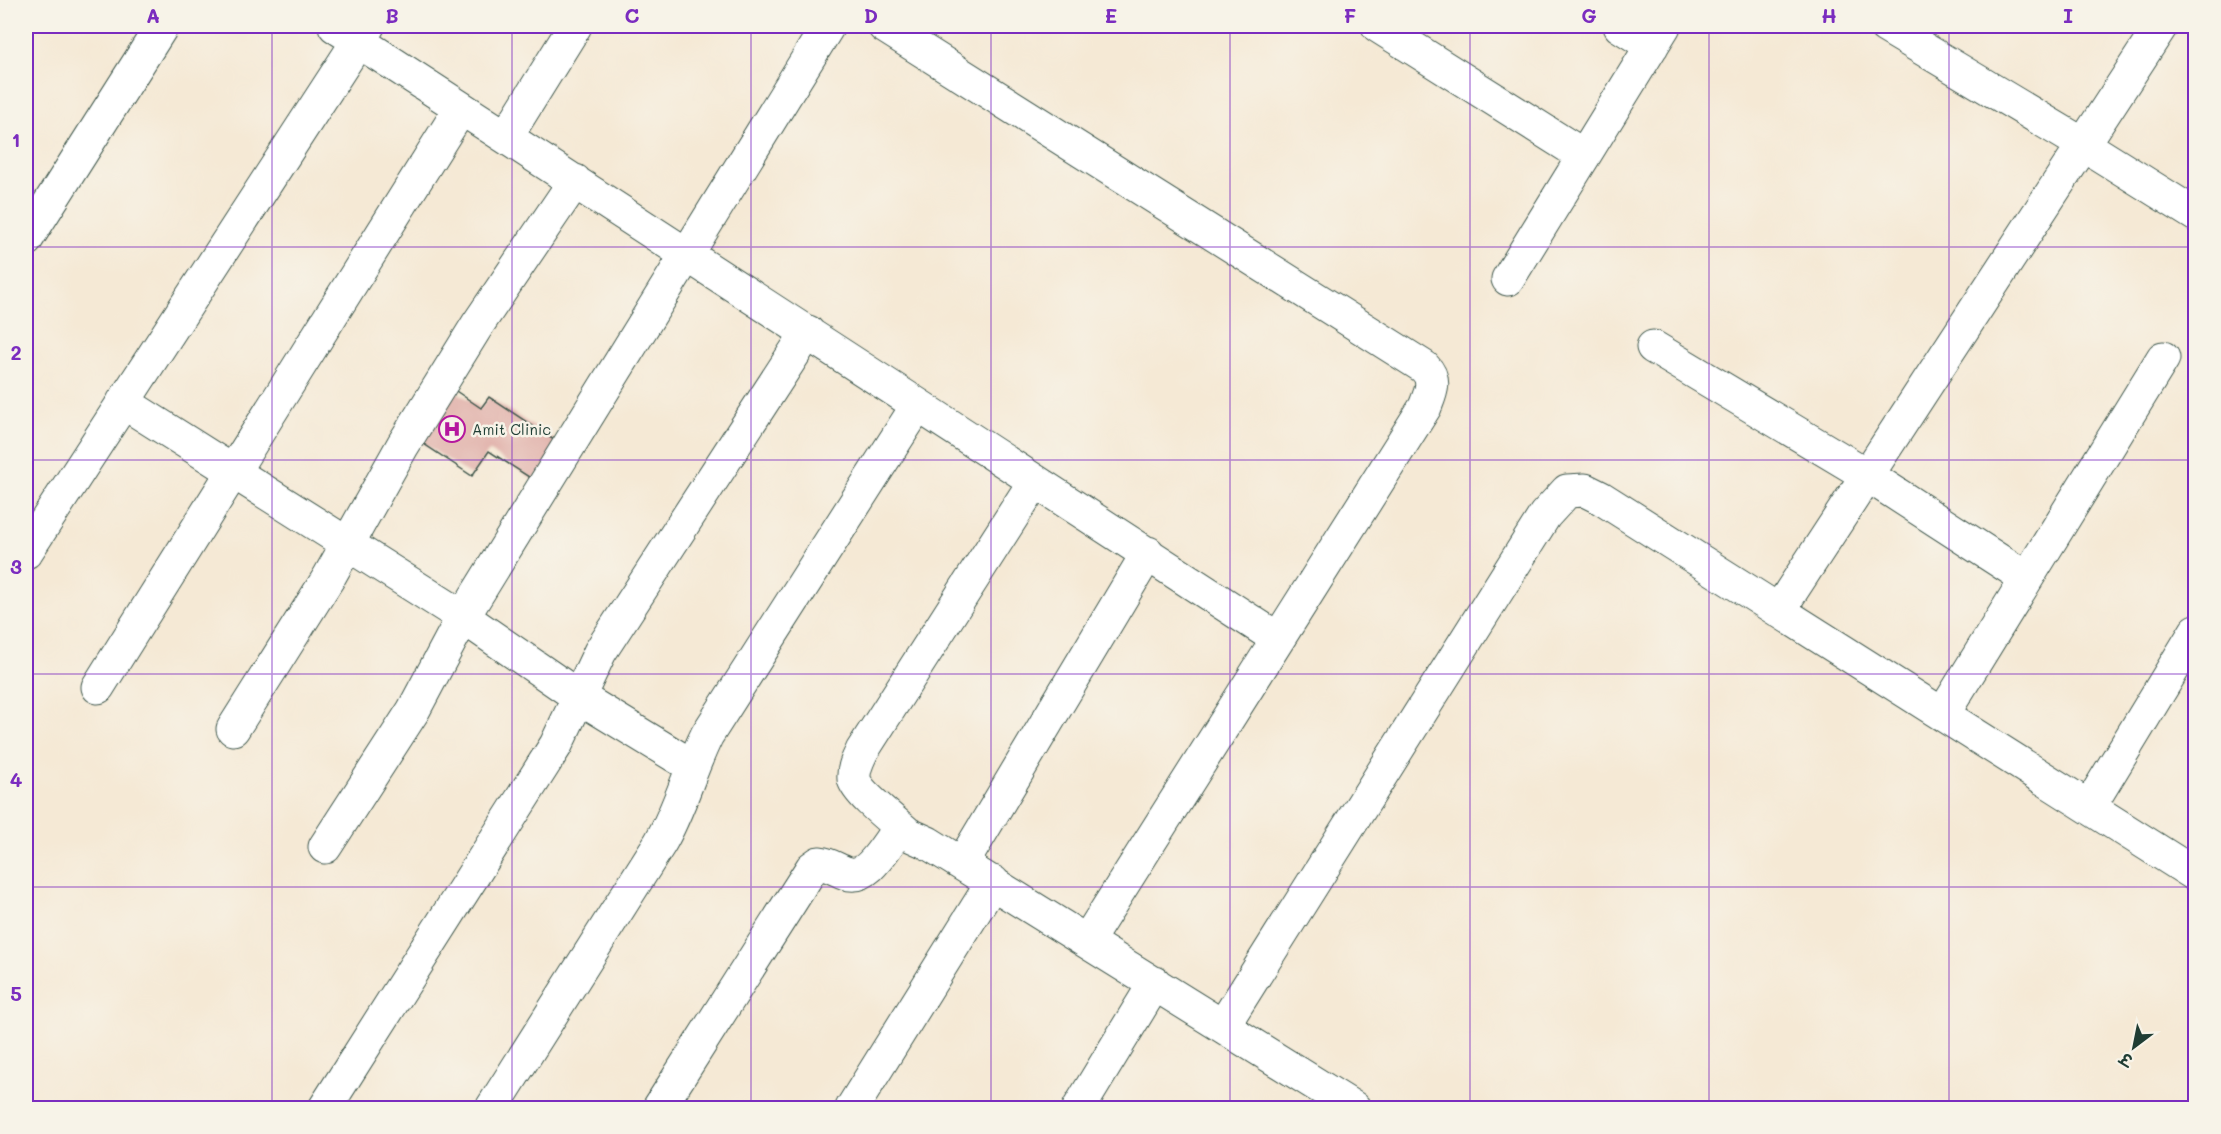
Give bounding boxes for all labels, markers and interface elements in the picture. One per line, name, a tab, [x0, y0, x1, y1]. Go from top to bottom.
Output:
text: A	[146, 2, 160, 28]
text: B	[385, 2, 399, 28]
text: C	[625, 2, 640, 28]
text: D	[864, 2, 878, 28]
text: E	[1105, 2, 1117, 28]
text: F	[1344, 2, 1357, 28]
text: G	[1581, 2, 1597, 28]
text: H	[1821, 2, 1837, 28]
text: I	[2063, 2, 2073, 28]
text: 1	[12, 126, 20, 152]
text: 2	[10, 339, 22, 365]
hospital icon: Amit Clinic	[437, 414, 467, 444]
place label: Amit Clinic	[472, 419, 551, 439]
text: 3	[10, 553, 22, 579]
text: 4	[10, 766, 23, 792]
text: 5	[10, 980, 22, 1006]
north arrow	[2104, 1017, 2164, 1077]
text: उ	[2115, 1048, 2138, 1073]

